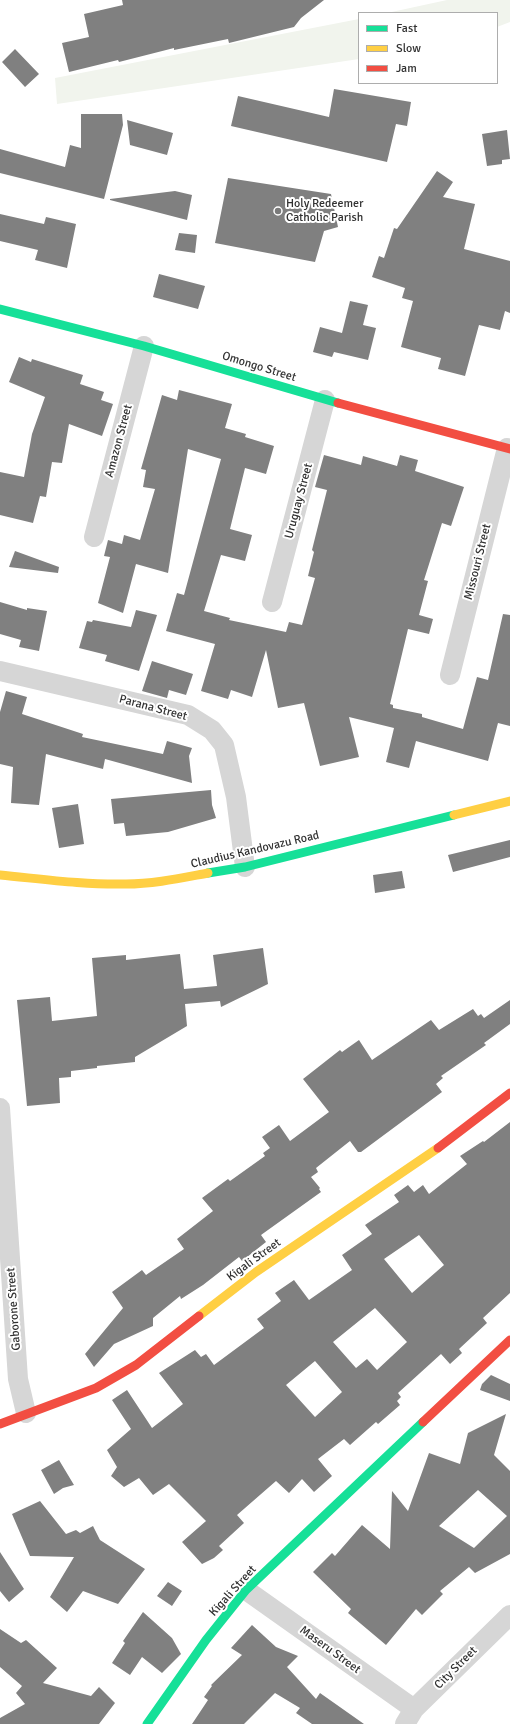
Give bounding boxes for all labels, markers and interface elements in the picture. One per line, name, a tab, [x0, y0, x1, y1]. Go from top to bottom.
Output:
legend	[358, 12, 498, 84]
text: Fast	[396, 21, 417, 36]
text: Slow	[396, 41, 421, 56]
text: Jam	[396, 61, 417, 76]
place label: Holy Redeemer Catholic Parish	[286, 197, 363, 225]
marker: Holy Redeemer Catholic Parish	[273, 206, 283, 216]
street label: Omongo Street	[220, 349, 298, 385]
street label: Amazon Street	[102, 403, 136, 479]
street label: Uruguay Street	[282, 462, 316, 540]
street label: Missouri Street	[462, 522, 494, 602]
street label: Parana Street	[118, 692, 188, 724]
street label: Claudius Kandovazu Road	[189, 828, 321, 872]
street label: Kigali Street	[224, 1236, 284, 1284]
street label: Gaborone Street	[4, 1267, 24, 1351]
street label: Kigali Street	[206, 1563, 260, 1619]
street label: Maseru Street	[297, 1623, 363, 1677]
street label: City Street	[432, 1644, 480, 1692]

